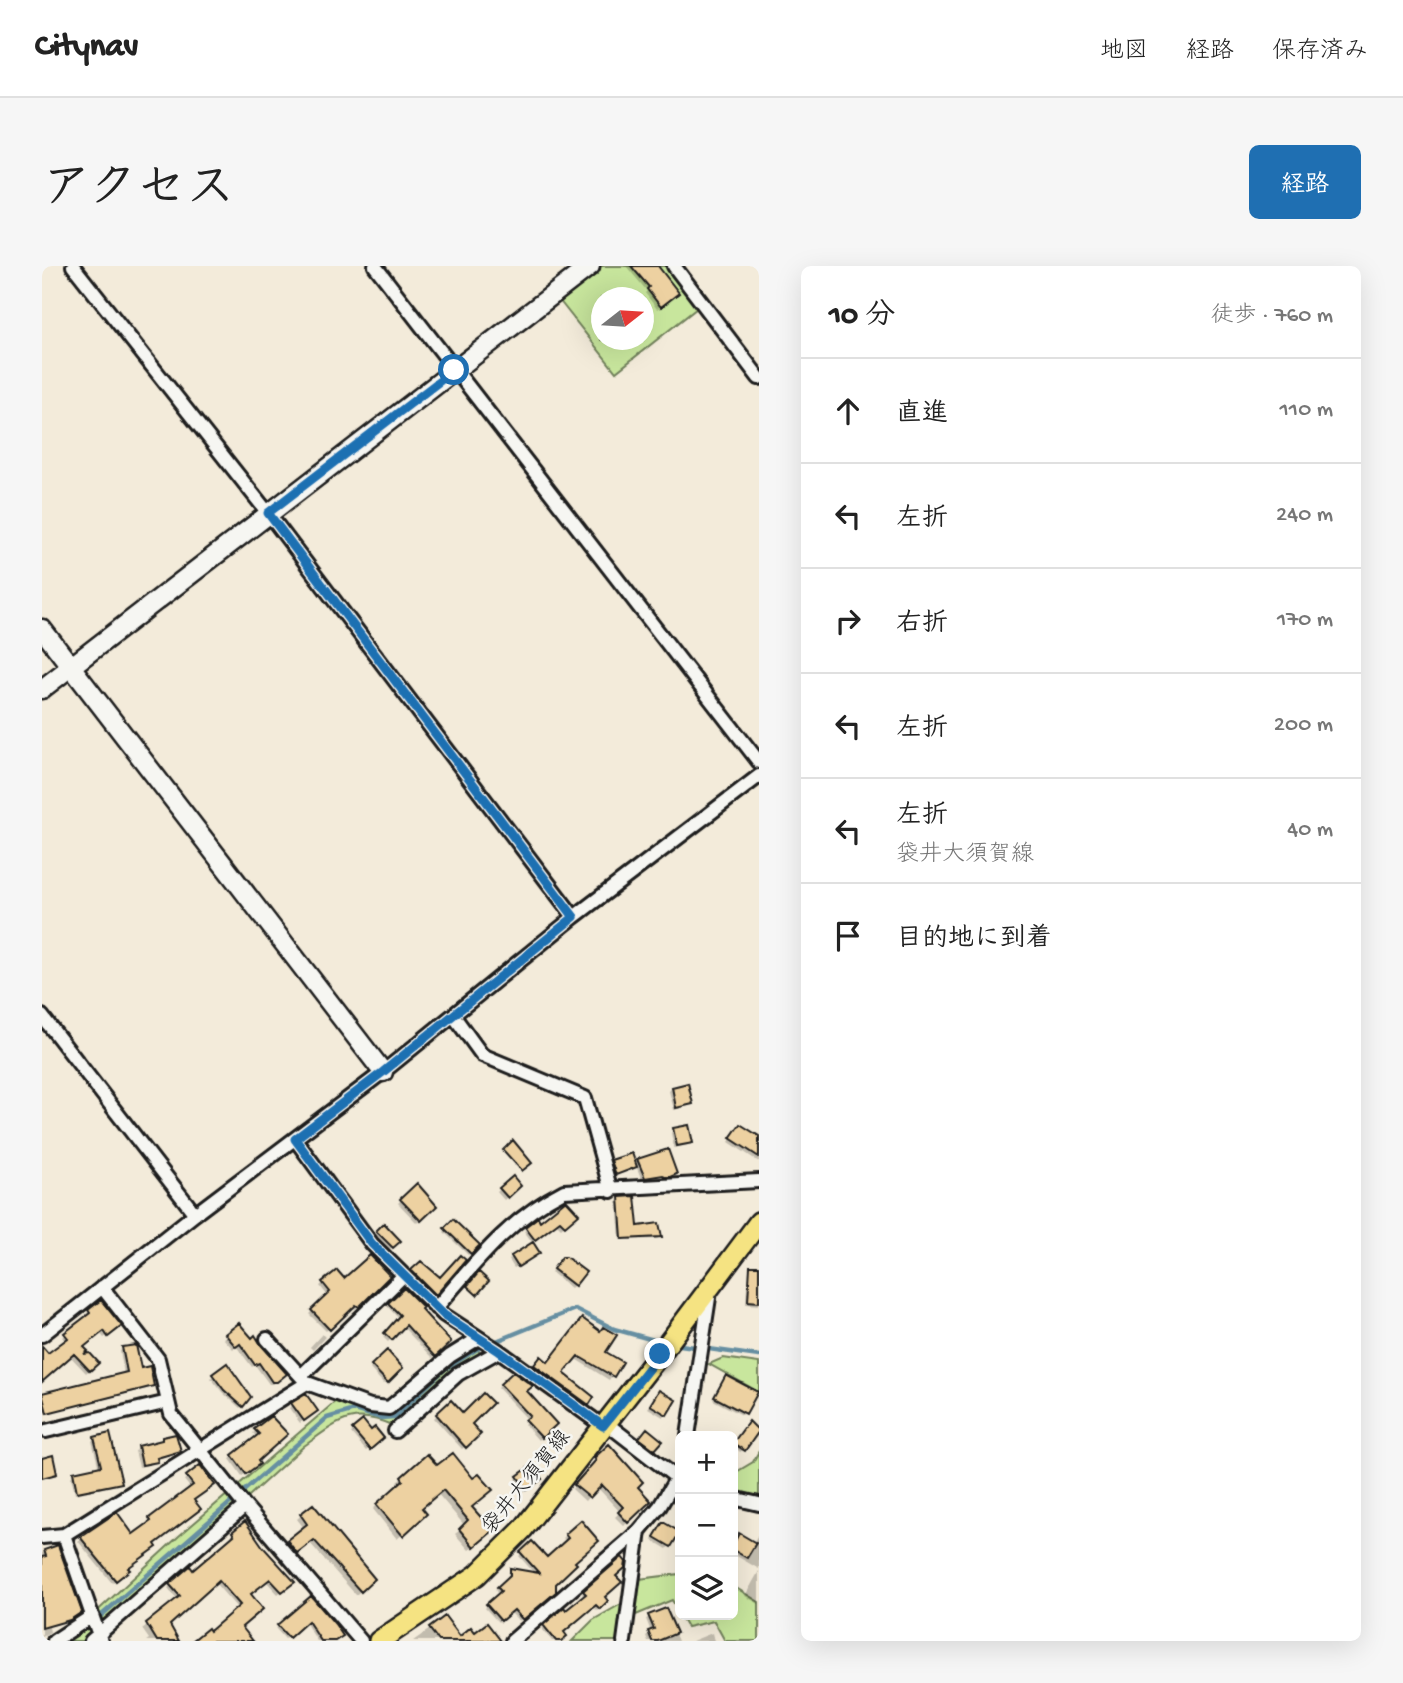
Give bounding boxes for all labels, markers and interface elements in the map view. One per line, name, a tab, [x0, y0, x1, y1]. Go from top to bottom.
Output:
text: Citynav	[35, 29, 138, 67]
text: 地図	[1100, 38, 1148, 67]
text: 経路	[1186, 38, 1234, 67]
text: 保存済み	[1272, 38, 1368, 67]
button: 経路	[1249, 145, 1361, 219]
text: アクセス	[42, 163, 235, 221]
north arrow	[591, 287, 654, 350]
text: 10 分	[829, 300, 895, 335]
text: 徒歩 · 760 m	[1210, 303, 1333, 330]
route start	[438, 354, 469, 385]
icon: ahead	[829, 392, 867, 430]
text: 110 m	[1280, 397, 1333, 424]
text: 直進	[896, 400, 948, 431]
icon: left	[829, 497, 867, 535]
text: 240 m	[1276, 502, 1333, 529]
text: 左折	[896, 505, 948, 536]
icon: right	[829, 602, 867, 640]
text: 170 m	[1277, 607, 1333, 634]
text: 右折	[896, 610, 948, 641]
icon: left	[829, 707, 867, 745]
text: 200 m	[1274, 712, 1333, 739]
text: 左折	[896, 715, 948, 746]
text: 左折	[896, 802, 948, 833]
icon: left	[829, 812, 867, 850]
text: 40 m	[1287, 817, 1333, 844]
text: 袋井大須賀線	[896, 842, 1034, 869]
icon: arrive	[829, 917, 867, 955]
text: 目的地に到着	[896, 925, 1052, 956]
route end	[644, 1338, 675, 1369]
street label: 袋井大須賀線	[477, 1425, 577, 1540]
map controls	[675, 1431, 738, 1620]
button: +	[675, 1431, 738, 1494]
button: −	[675, 1494, 738, 1557]
button: layers	[675, 1557, 738, 1620]

